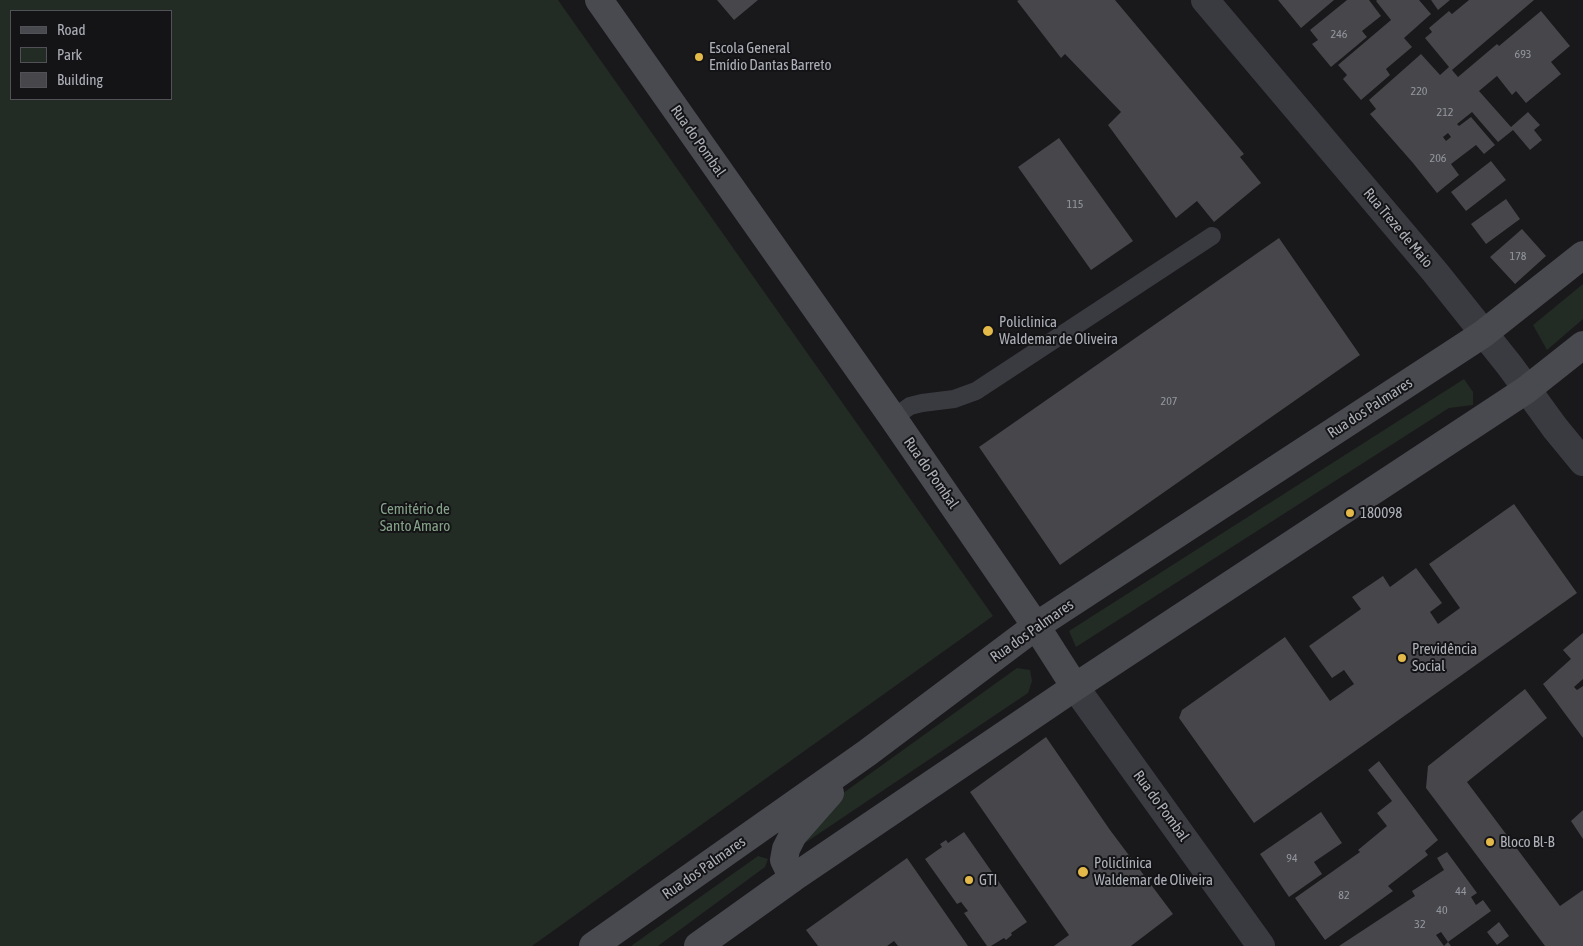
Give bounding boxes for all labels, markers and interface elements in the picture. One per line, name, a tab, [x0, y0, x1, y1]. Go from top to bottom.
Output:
legend	[10, 10, 172, 100]
text: Road	[57, 21, 86, 38]
house number: 246	[1331, 27, 1347, 41]
place label: Escola General Emídio Dantas Barreto	[709, 39, 832, 74]
text: Park	[57, 46, 82, 63]
house number: 693	[1515, 47, 1531, 61]
marker: Escola General Emídio Dantas Barreto	[693, 51, 705, 63]
text: Building	[57, 71, 103, 88]
house number: 220	[1411, 84, 1427, 98]
street label: Rua do Pombal	[667, 102, 729, 180]
house number: 212	[1437, 105, 1453, 119]
house number: 206	[1430, 151, 1446, 165]
street label: Rua Treze de Maio	[1360, 185, 1436, 271]
house number: 115	[1067, 197, 1083, 211]
house number: 178	[1510, 249, 1526, 263]
place label: Policlinica Waldemar de Oliveira	[999, 313, 1118, 348]
marker: Policlinica Waldemar de Oliveira	[981, 324, 995, 338]
street label: Rua dos Palmares	[1324, 374, 1416, 442]
house number: 207	[1161, 394, 1177, 408]
street label: Rua do Pombal	[900, 434, 962, 512]
park label: Cemitério de Santo Amaro	[380, 500, 450, 535]
place label: 180098	[1360, 504, 1402, 522]
marker: 180098	[1344, 507, 1356, 519]
street label: Rua dos Palmares	[987, 596, 1077, 666]
place label: Previdência Social	[1412, 640, 1477, 675]
marker: Previdência Social	[1396, 652, 1408, 664]
street label: Rua do Pombal	[1129, 767, 1193, 845]
street label: Rua dos Palmares	[659, 833, 749, 903]
place label: Bloco Bl-B	[1500, 833, 1555, 851]
marker: Bloco Bl-B	[1484, 836, 1496, 848]
house number: 94	[1286, 851, 1298, 865]
place label: Policlínica Waldemar de Oliveira	[1094, 854, 1213, 889]
marker: Policlínica Waldemar de Oliveira	[1076, 865, 1090, 879]
place label: GTI	[979, 871, 997, 889]
marker: GTI	[963, 874, 975, 886]
house number: 44	[1455, 884, 1467, 898]
house number: 82	[1338, 888, 1350, 902]
house number: 40	[1436, 903, 1448, 917]
house number: 32	[1414, 917, 1426, 931]

